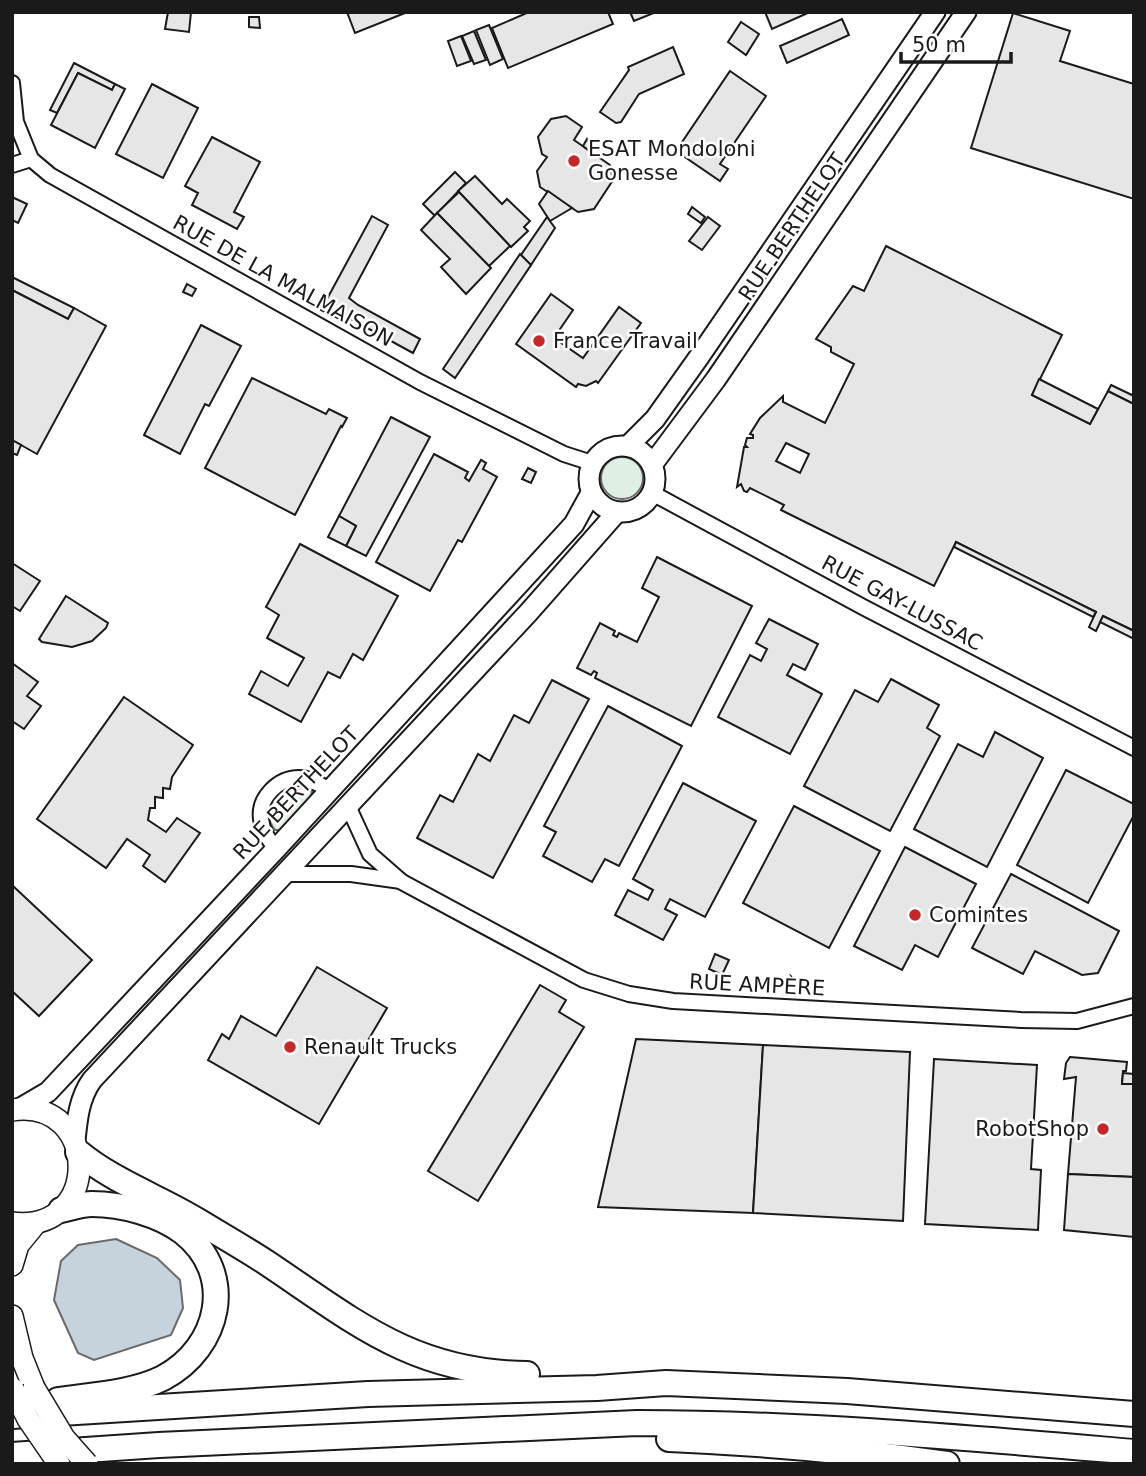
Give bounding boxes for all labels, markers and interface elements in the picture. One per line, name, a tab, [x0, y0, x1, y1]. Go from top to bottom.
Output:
scale bar	[901, 21, 1011, 65]
text: 50 m	[912, 33, 966, 57]
place label: ESAT Mondoloni Gonesse	[588, 137, 756, 185]
street label: RUE BERTHELOT	[734, 149, 850, 305]
marker: ESAT Mondoloni Gonesse	[566, 153, 582, 169]
street label: RUE DE LA MALMAISON	[169, 210, 397, 352]
place label: France Travail	[553, 329, 698, 353]
marker: France Travail	[531, 333, 547, 349]
street label: RUE GAY-LUSSAC	[818, 550, 986, 656]
street label: RUE BERTHELOT	[228, 721, 364, 864]
place label: Comintes	[929, 903, 1028, 927]
marker: Comintes	[907, 907, 923, 923]
street label: RUE AMPÈRE	[688, 968, 826, 1001]
place label: Renault Trucks	[304, 1035, 457, 1059]
marker: Renault Trucks	[282, 1039, 298, 1055]
place label: RobotShop	[975, 1117, 1089, 1141]
marker: RobotShop	[1095, 1121, 1111, 1137]

